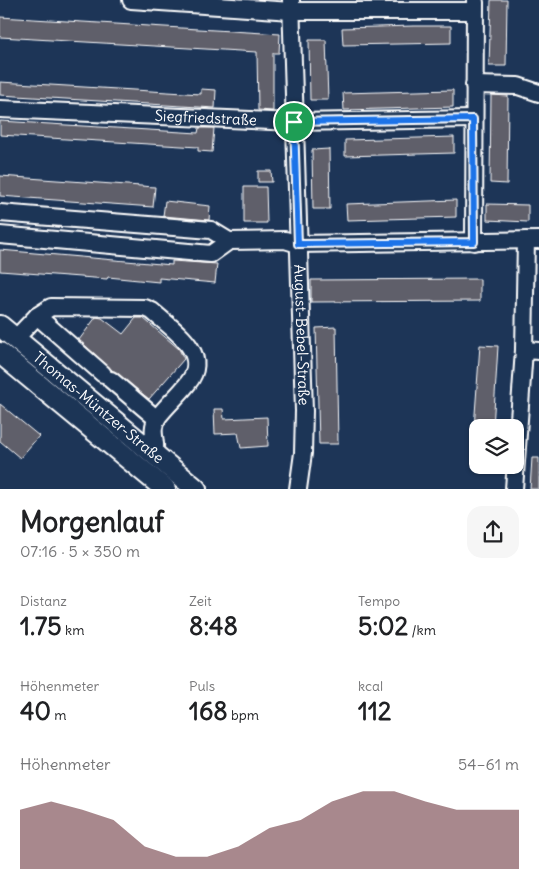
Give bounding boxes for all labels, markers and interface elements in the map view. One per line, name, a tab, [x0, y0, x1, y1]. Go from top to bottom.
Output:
pin	[273, 101, 315, 143]
street label: Siegfriedstraße	[154, 106, 257, 129]
icon: arrive	[280, 108, 308, 136]
street label: August-Bebel-Straße	[290, 264, 314, 406]
street label: Thomas-Müntzer-Straße	[29, 348, 168, 467]
map controls	[469, 419, 524, 474]
button: layers	[469, 419, 524, 474]
text: Morgenlauf	[20, 504, 164, 540]
button: share	[467, 506, 519, 558]
text: 07:16 · 5 × 350 m	[20, 541, 140, 561]
text: Distanz	[20, 592, 67, 610]
text: Zeit	[189, 592, 212, 610]
text: Tempo	[358, 592, 400, 610]
text: 1.75	[20, 610, 62, 642]
text: 8:48	[189, 610, 238, 642]
text: 5:02	[358, 610, 408, 642]
text: km	[62, 621, 84, 639]
text: /km	[408, 621, 436, 639]
text: Höhenmeter	[20, 677, 99, 695]
text: Puls	[189, 677, 215, 695]
text: kcal	[358, 677, 383, 695]
text: 40	[20, 695, 51, 727]
text: 168	[189, 695, 228, 727]
text: 112	[358, 695, 392, 727]
text: m	[51, 706, 67, 724]
text: bpm	[228, 706, 259, 724]
text: Höhenmeter	[20, 754, 111, 774]
text: 54–61 m	[458, 754, 519, 774]

